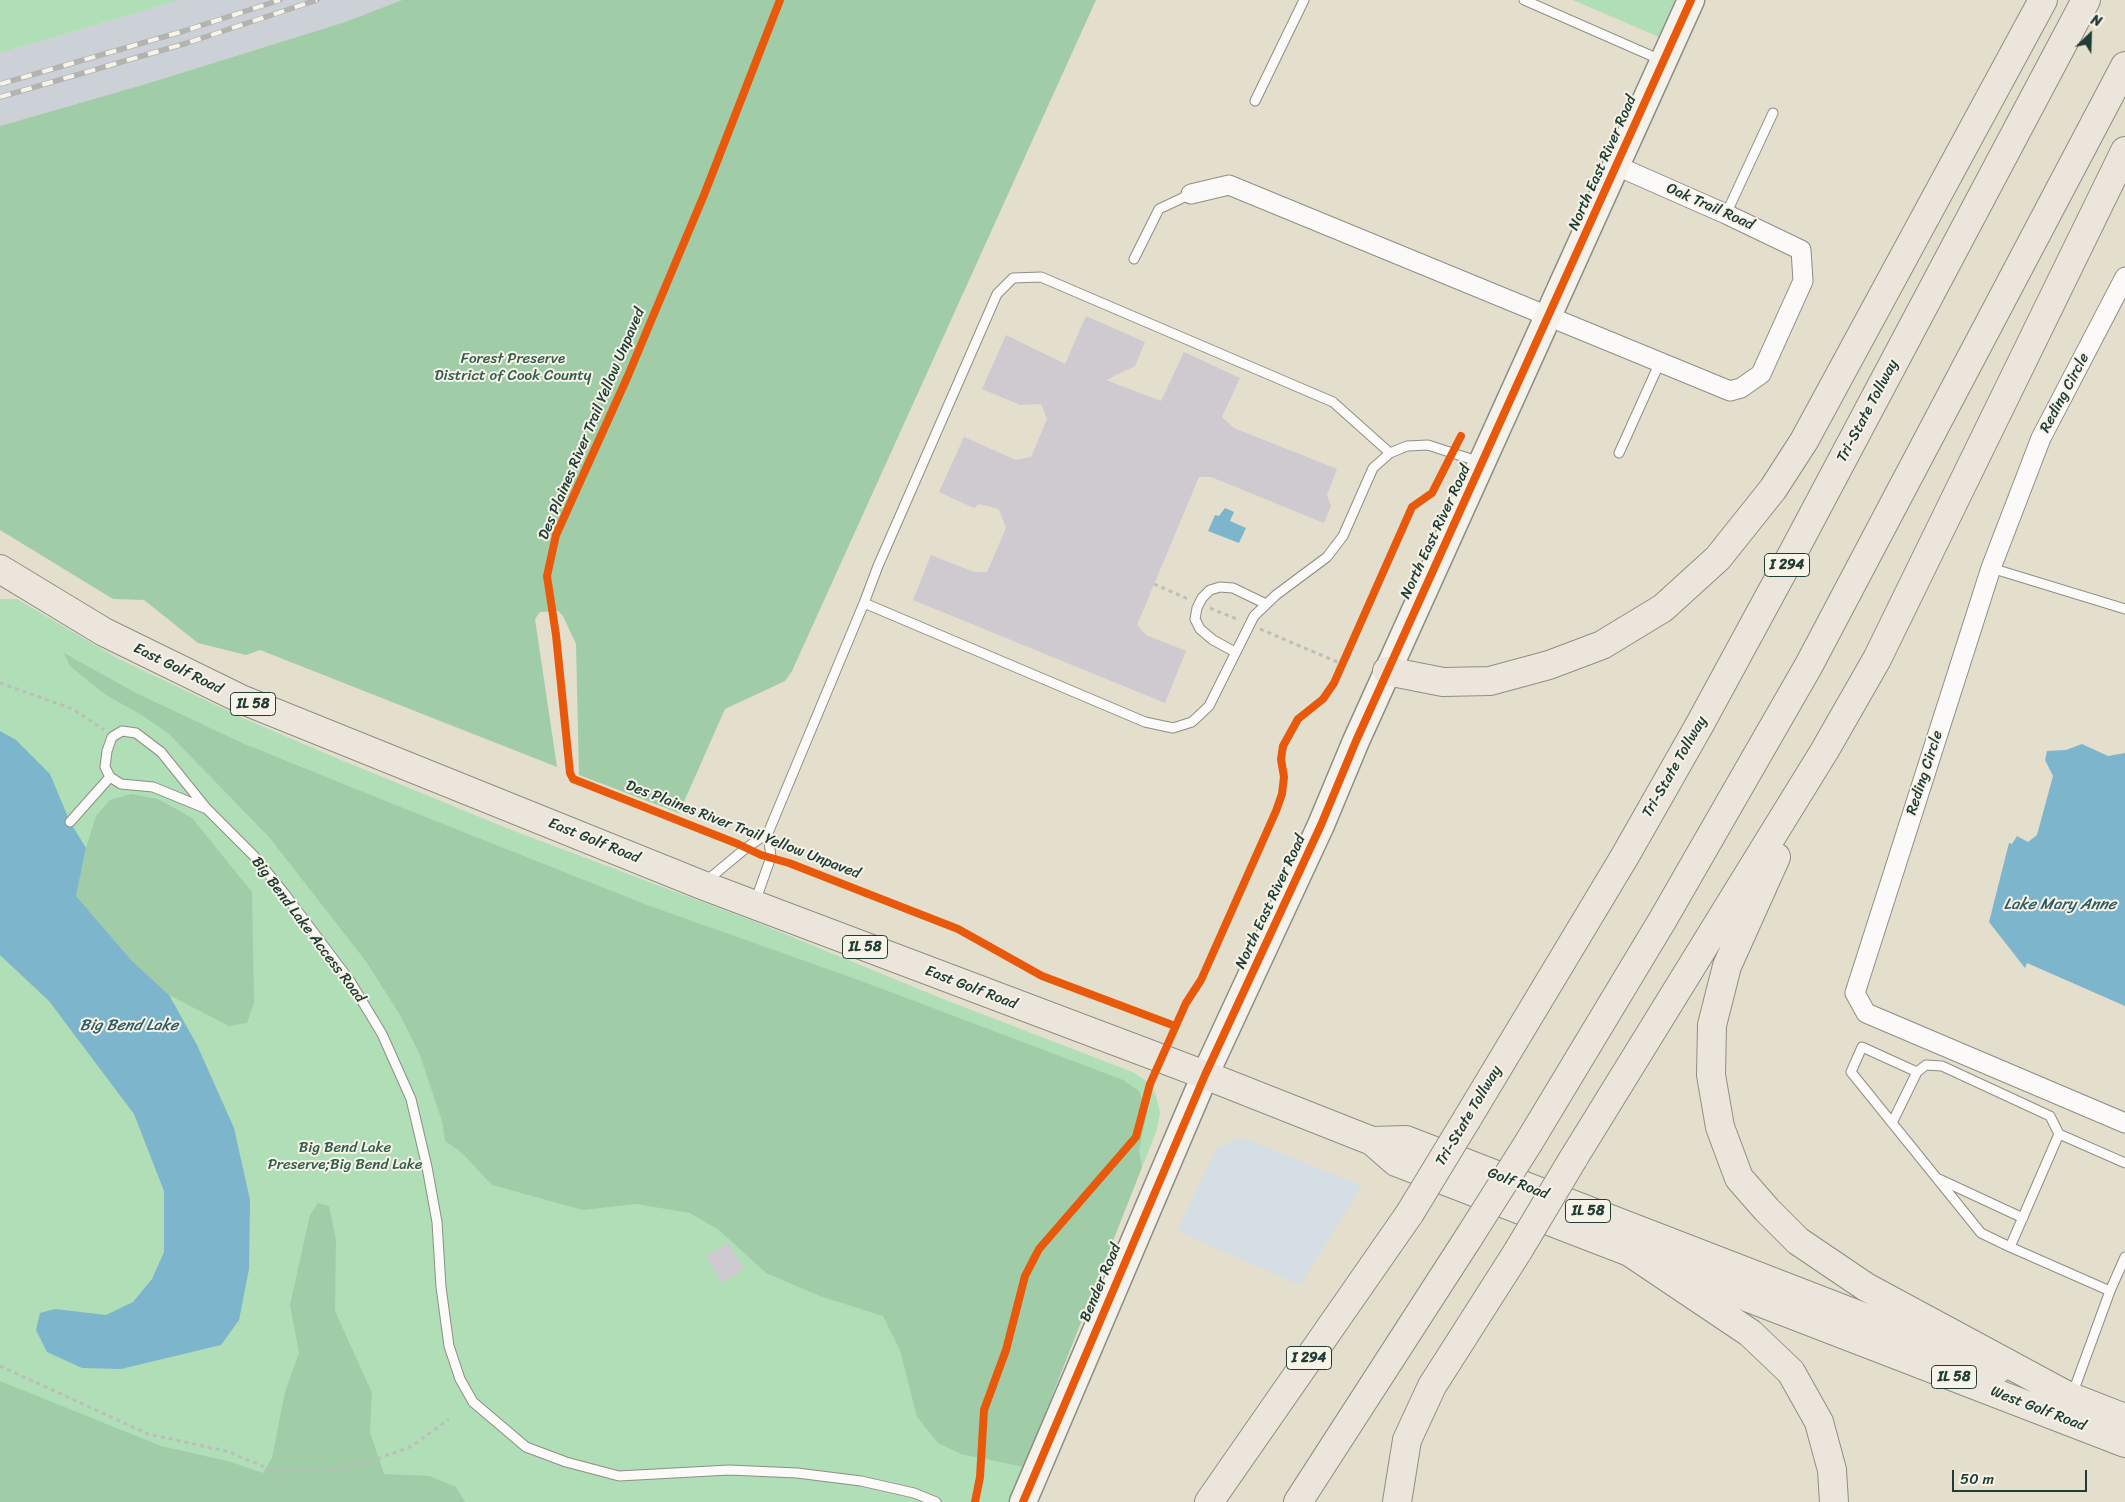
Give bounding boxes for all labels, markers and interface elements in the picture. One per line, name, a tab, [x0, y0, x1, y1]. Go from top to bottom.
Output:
text: N	[2087, 7, 2106, 34]
north arrow	[2065, 10, 2115, 60]
street label: North East River Road	[1565, 93, 1641, 233]
street label: Oak Trail Road	[1663, 180, 1757, 234]
street label: Des Plaines River Trail Yellow Unpaved	[535, 306, 649, 542]
park label: Forest Preserve District of Cook County	[435, 350, 591, 385]
street label: Reding Circle	[2037, 350, 2093, 436]
street label: Tri-State Tollway	[1833, 357, 1903, 465]
street label: North East River Road	[1397, 462, 1475, 602]
road number: I 294	[1764, 554, 1810, 576]
street label: East Golf Road	[130, 640, 226, 698]
road number: IL 58	[230, 692, 276, 716]
street label: Tri-State Tollway	[1639, 713, 1711, 821]
street label: Reding Circle	[1903, 729, 1947, 817]
street label: Des Plaines River Trail Yellow Unpaved	[623, 777, 863, 883]
street label: East Golf Road	[546, 814, 642, 868]
street label: North East River Road	[1232, 832, 1310, 972]
street label: Big Bend Lake Access Road	[247, 854, 369, 1006]
water label: Lake Mary Anne	[2004, 895, 2116, 915]
road number: IL 58	[842, 936, 888, 959]
street label: East Golf Road	[922, 962, 1020, 1014]
water label: Big Bend Lake	[80, 1016, 178, 1036]
street label: Tri-State Tollway	[1432, 1063, 1506, 1169]
park label: Big Bend Lake Preserve;Big Bend Lake	[268, 1139, 422, 1174]
street label: Golf Road	[1485, 1164, 1551, 1204]
road number: IL 58	[1566, 1200, 1610, 1222]
street label: Bender Road	[1076, 1241, 1126, 1325]
road number: I 294	[1286, 1346, 1332, 1370]
road number: IL 58	[1932, 1365, 1976, 1388]
street label: West Golf Road	[1988, 1383, 2088, 1435]
scale bar	[1955, 1460, 2090, 1492]
text: 50 m	[1960, 1466, 1994, 1492]

